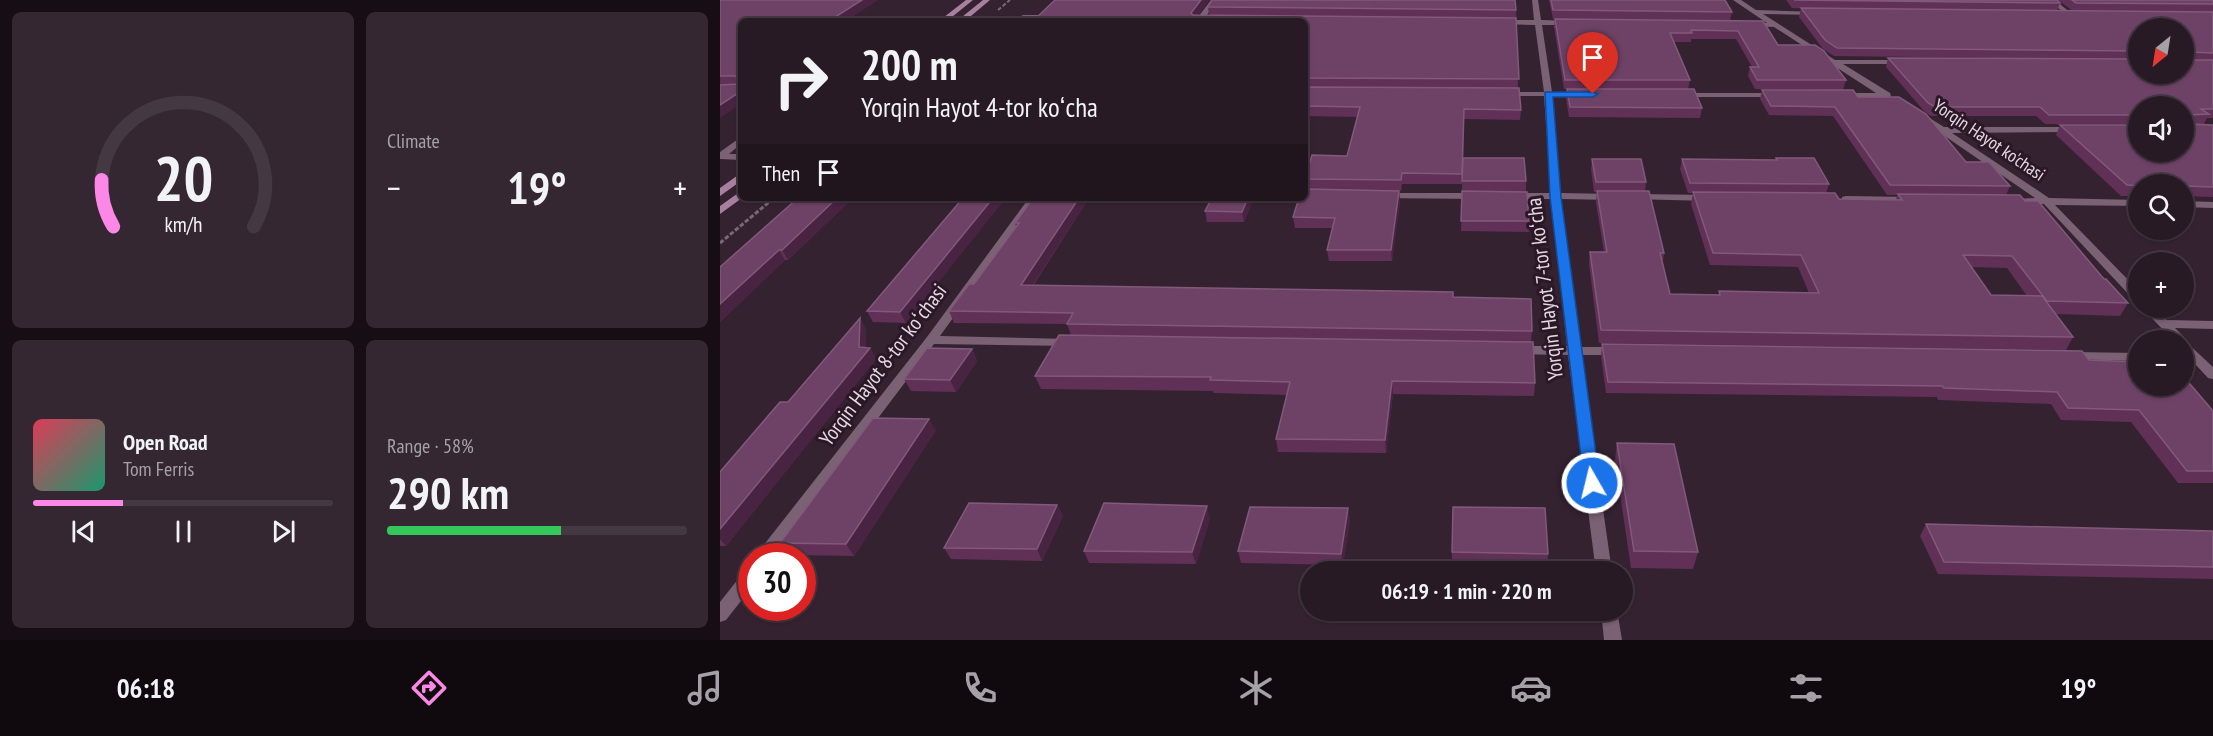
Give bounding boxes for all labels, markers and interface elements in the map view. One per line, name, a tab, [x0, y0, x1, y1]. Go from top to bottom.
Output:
north arrow	[2128, 18, 2194, 84]
map controls	[2128, 18, 2194, 396]
pin	[1567, 32, 1618, 94]
text: 200 m	[861, 37, 958, 92]
icon: arrive	[1576, 41, 1609, 74]
icon: right	[762, 42, 840, 120]
text: Yorqin Hayot 4-tor koʻcha	[861, 90, 1098, 124]
street label: Yorqin Hayot ko'chasi	[1929, 94, 2050, 186]
button: sound	[2128, 96, 2194, 162]
text: Climate	[387, 128, 440, 154]
text: 20	[153, 137, 213, 218]
icon: arrive	[812, 156, 845, 189]
text: 19°	[507, 158, 567, 216]
text: Then	[762, 159, 800, 187]
text: −	[387, 166, 401, 209]
text: +	[673, 166, 687, 209]
button: search	[2128, 174, 2194, 240]
street label: Yorqin Hayot 7-tor koʻcha	[1520, 197, 1569, 382]
text: km/h	[164, 210, 202, 238]
button: +	[2128, 252, 2194, 318]
street label: Yorqin Hayot 8-tor koʻchasi	[813, 278, 952, 451]
button: −	[2128, 330, 2194, 396]
text: Open Road	[123, 428, 208, 456]
text: Range · 58%	[387, 433, 474, 459]
position arrow	[1560, 451, 1624, 515]
text: Tom Ferris	[123, 456, 194, 482]
text: 290 km	[387, 463, 509, 521]
icon: previous	[67, 515, 100, 548]
icon: pause	[167, 515, 200, 548]
icon: next	[267, 515, 300, 548]
speed limit sign: 30	[738, 543, 816, 621]
text: 06:19 · 1 min · 220 m	[1381, 577, 1552, 605]
icon: directions	[408, 667, 450, 709]
icon: music	[684, 667, 726, 709]
icon: phone	[959, 667, 1001, 709]
icon: climate	[1235, 667, 1277, 709]
icon: car	[1510, 667, 1552, 709]
icon: filters	[1785, 667, 1827, 709]
text: 06:18	[117, 671, 175, 705]
text: 19°	[2061, 671, 2096, 705]

